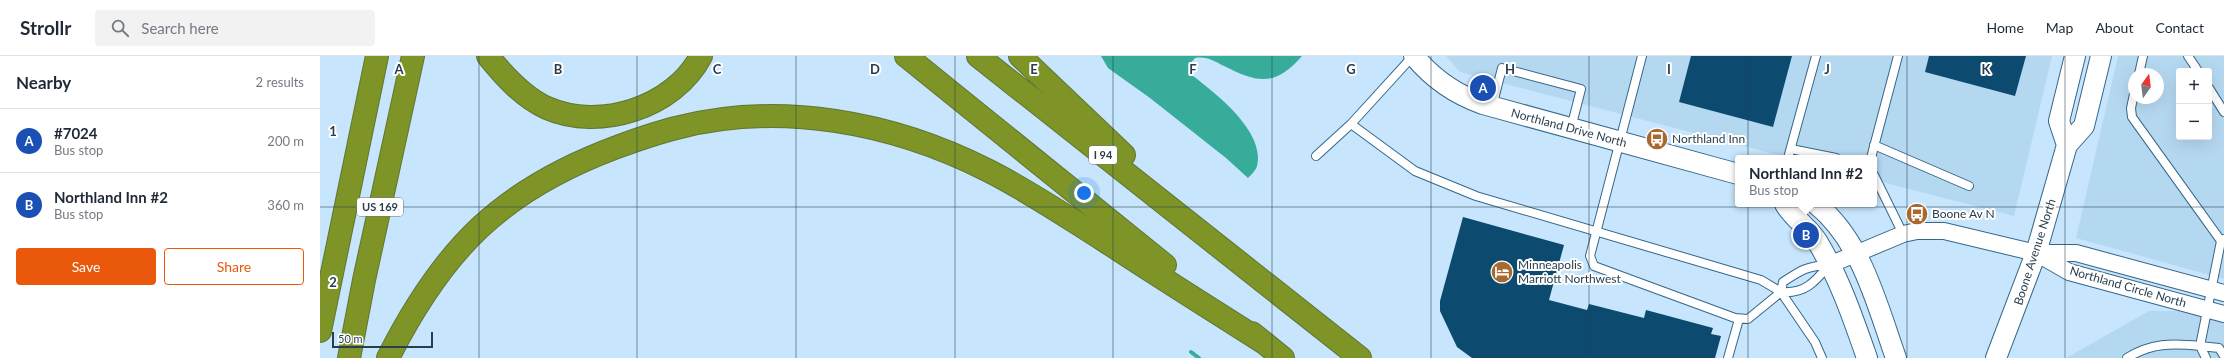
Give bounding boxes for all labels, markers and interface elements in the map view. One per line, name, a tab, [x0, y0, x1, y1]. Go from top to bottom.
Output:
search box	[95, 10, 375, 46]
text: Strollr	[20, 16, 71, 39]
icon: search	[109, 17, 131, 39]
text: Search here	[141, 19, 219, 37]
text: Home	[1986, 19, 2024, 36]
text: Map	[2046, 19, 2073, 36]
text: About	[2095, 19, 2133, 36]
text: Contact	[2155, 19, 2204, 36]
text: A	[393, 61, 404, 77]
text: B	[554, 61, 563, 77]
text: C	[713, 61, 722, 77]
text: D	[870, 61, 880, 77]
text: E	[1030, 61, 1038, 77]
text: F	[1189, 61, 1197, 77]
text: G	[1346, 61, 1356, 77]
text: H	[1505, 61, 1515, 77]
text: I	[1667, 61, 1671, 77]
text: J	[1824, 61, 1830, 77]
text: K	[1982, 61, 1992, 77]
north arrow	[2128, 68, 2164, 104]
map controls	[2176, 68, 2212, 140]
button: +	[2176, 68, 2212, 104]
text: Nearby	[16, 72, 71, 93]
pin: A	[1470, 73, 1496, 103]
text: 2 results	[256, 74, 304, 90]
button: −	[2176, 104, 2212, 140]
street label: Northland Drive North	[1510, 105, 1629, 150]
text: 1	[329, 123, 337, 139]
text: #7024	[54, 124, 98, 142]
bus stop icon: Northland Inn	[1644, 126, 1670, 152]
place label: Northland Inn	[1672, 131, 1745, 146]
text: A	[24, 133, 34, 149]
text: 200 m	[267, 133, 304, 149]
text: Bus stop	[54, 142, 103, 158]
road number: I 94	[1089, 146, 1117, 164]
popup	[1735, 155, 1877, 207]
text: Northland Inn #2	[1749, 164, 1863, 182]
text: Bus stop	[1749, 182, 1798, 198]
your location	[1074, 183, 1094, 203]
text: Northland Inn #2	[54, 188, 168, 206]
text: B	[25, 197, 33, 213]
text: 360 m	[267, 197, 304, 213]
street label: Boone Avenue North	[2010, 197, 2059, 307]
road number: US 169	[357, 198, 403, 216]
bus stop icon: Boone Av N	[1904, 201, 1930, 227]
text: Bus stop	[54, 206, 103, 222]
place label: Boone Av N	[1932, 206, 1995, 221]
pin: B	[1793, 220, 1819, 250]
button: Save	[16, 248, 156, 285]
button: Share	[164, 248, 304, 285]
place label: Minneapolis Marriott Northwest	[1518, 257, 1621, 286]
hotel icon: Minneapolis Marriott Northwest	[1489, 259, 1515, 285]
street label: Northland Circle North	[2068, 263, 2188, 310]
text: 2	[329, 274, 337, 290]
scale bar	[332, 330, 433, 349]
text: 50 m	[338, 332, 363, 345]

